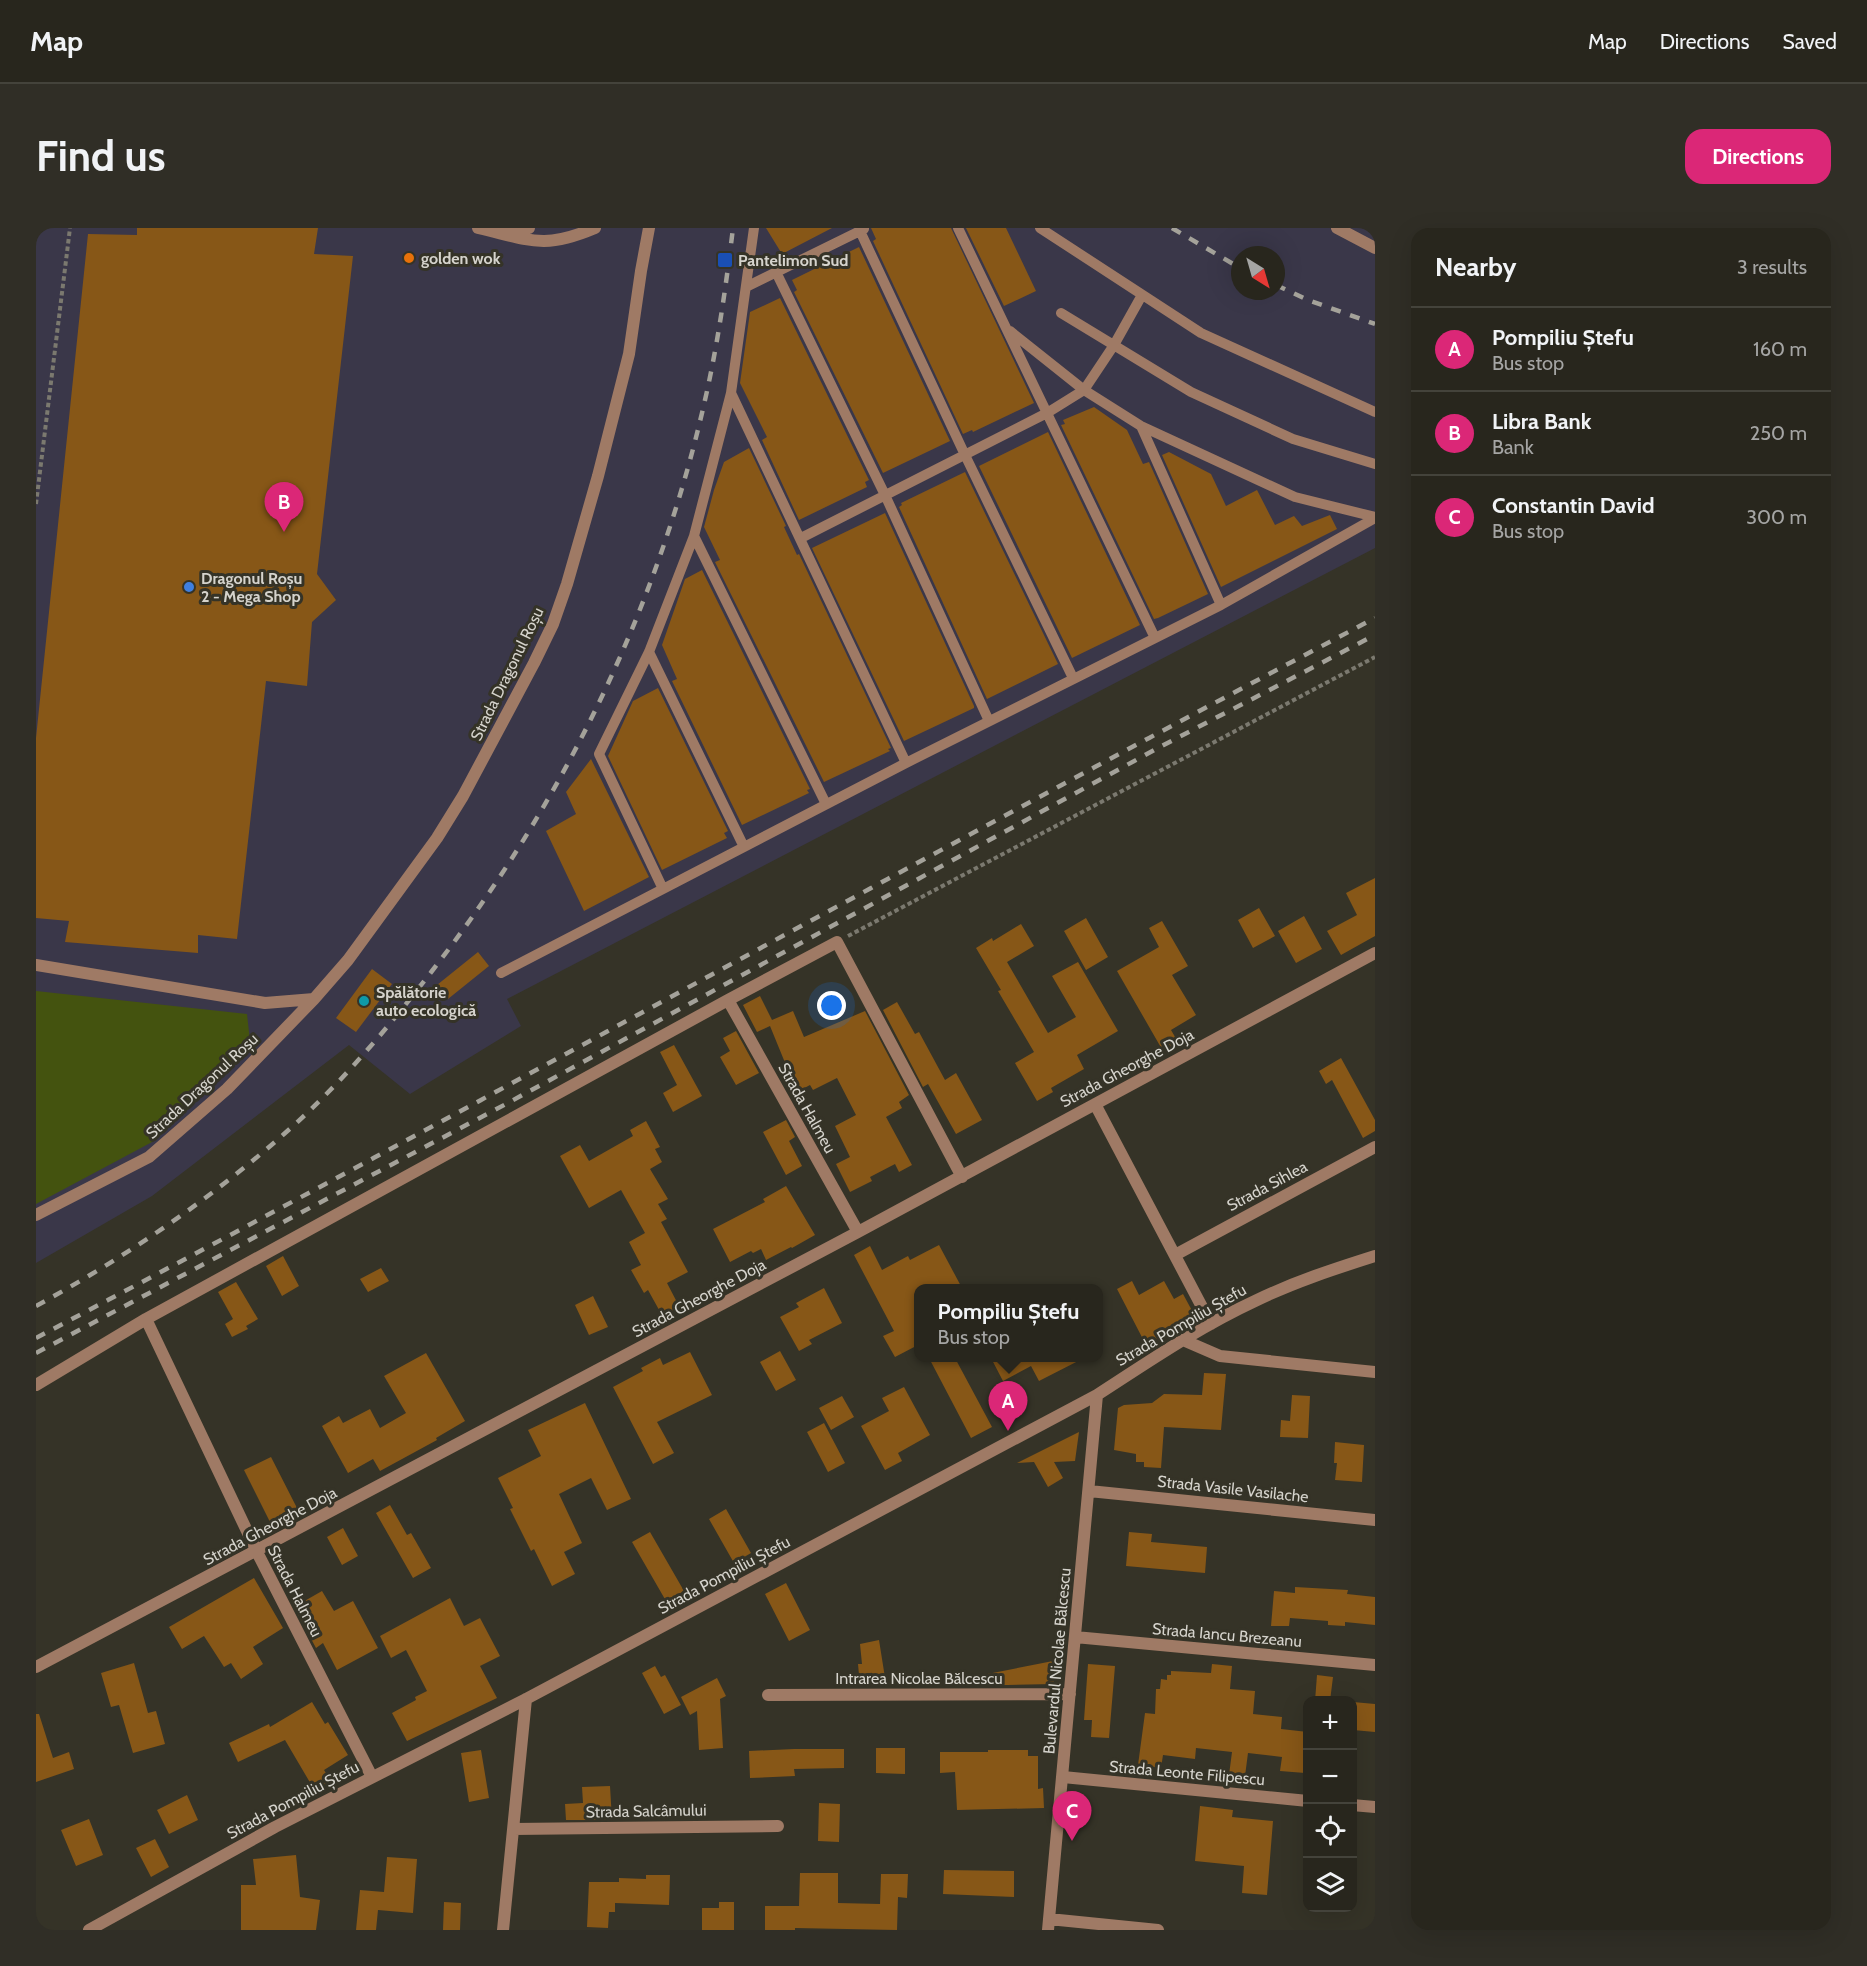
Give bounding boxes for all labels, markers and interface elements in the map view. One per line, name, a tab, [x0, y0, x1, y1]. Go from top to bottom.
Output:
text: Map	[30, 24, 83, 58]
text: Map	[1588, 29, 1627, 54]
text: Directions	[1660, 29, 1749, 54]
text: Saved	[1782, 29, 1837, 54]
button: Directions	[1685, 129, 1831, 184]
text: Find us	[36, 130, 165, 182]
north arrow	[1231, 246, 1285, 300]
place label: golden wok	[421, 249, 501, 268]
marker: golden wok	[402, 251, 416, 265]
marker: Pantelimon Sud	[716, 251, 734, 269]
place label: Pantelimon Sud	[738, 251, 848, 270]
text: Nearby	[1435, 251, 1516, 283]
text: 3 results	[1737, 255, 1807, 279]
text: Pompiliu Ștefu	[1492, 324, 1634, 351]
text: A	[1448, 337, 1461, 361]
text: 160 m	[1753, 337, 1807, 361]
text: Bus stop	[1492, 351, 1564, 375]
text: Libra Bank	[1492, 408, 1591, 435]
text: B	[1448, 421, 1461, 445]
text: 250 m	[1750, 421, 1807, 445]
text: Bank	[1492, 435, 1534, 459]
pin: B	[264, 482, 304, 532]
text: Constantin David	[1492, 492, 1655, 519]
text: C	[1448, 505, 1461, 529]
text: 300 m	[1746, 505, 1807, 529]
text: Bus stop	[1492, 519, 1564, 543]
place label: Dragonul Roșu 2 - Mega Shop	[201, 569, 302, 606]
marker: Dragonul Roșu 2 - Mega Shop	[182, 580, 196, 594]
street label: Strada Dragonul Roșu	[466, 604, 548, 744]
place label: Spălătorie auto ecologică	[376, 983, 476, 1020]
your location	[817, 991, 846, 1020]
marker: Spălătorie auto ecologică	[357, 994, 371, 1008]
street label: Strada Gheorghe Doja	[1057, 1025, 1197, 1111]
street label: Strada Dragonul Roșu	[142, 1029, 263, 1143]
street label: Strada Halmeu	[774, 1059, 840, 1157]
street label: Strada Sihlea	[1224, 1157, 1311, 1215]
street label: Strada Gheorghe Doja	[629, 1255, 769, 1341]
street label: Strada Pompiliu Ștefu	[1113, 1280, 1250, 1371]
popup	[914, 1284, 1103, 1362]
text: Pompiliu Ștefu	[938, 1298, 1079, 1325]
text: Bus stop	[938, 1325, 1010, 1349]
pin: A	[988, 1382, 1028, 1431]
street label: Strada Vasile Vasilache	[1156, 1472, 1310, 1506]
street label: Strada Gheorghe Doja	[200, 1483, 340, 1569]
street label: Strada Pompiliu Ștefu	[655, 1532, 794, 1619]
street label: Strada Halmeu	[264, 1542, 326, 1640]
street label: Bulevardul Nicolae Bălcescu	[1039, 1567, 1075, 1755]
street label: Strada Iancu Brezeanu	[1151, 1619, 1303, 1651]
street label: Intrarea Nicolae Bălcescu	[835, 1669, 1003, 1688]
map controls	[1303, 1696, 1357, 1912]
button: +	[1303, 1696, 1357, 1750]
button: −	[1303, 1750, 1357, 1804]
street label: Strada Pompiliu Ștefu	[224, 1757, 363, 1844]
street label: Strada Leonte Filipescu	[1108, 1757, 1266, 1789]
pin: C	[1052, 1792, 1092, 1841]
street label: Strada Salcâmului	[585, 1800, 707, 1822]
button: locate	[1303, 1804, 1357, 1858]
button: layers	[1303, 1858, 1357, 1912]

